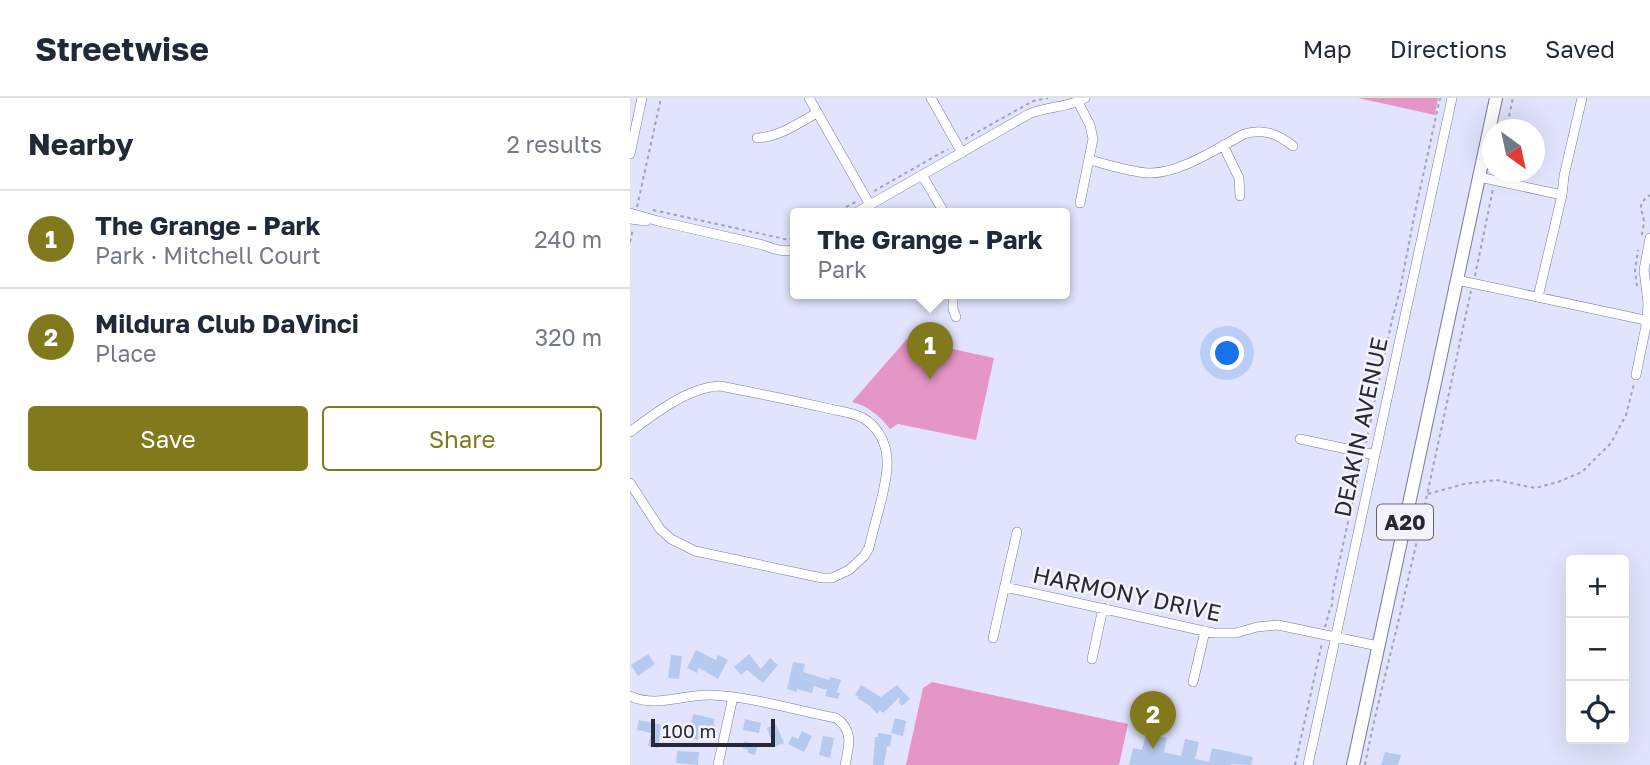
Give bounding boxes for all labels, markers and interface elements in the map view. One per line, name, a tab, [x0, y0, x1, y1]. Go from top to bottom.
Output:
text: Streetwise	[35, 29, 209, 68]
text: Map	[1303, 34, 1352, 63]
text: Directions	[1390, 34, 1507, 63]
text: Saved	[1545, 34, 1615, 63]
north arrow	[1482, 119, 1545, 182]
text: Nearby	[28, 126, 133, 162]
text: 2 results	[506, 130, 602, 158]
popup	[790, 208, 1070, 299]
text: The Grange - Park	[95, 210, 321, 241]
text: The Grange - Park	[817, 224, 1043, 255]
text: 1	[45, 225, 57, 253]
text: 240 m	[534, 225, 602, 253]
text: Park · Mitchell Court	[95, 241, 321, 269]
text: Park	[817, 255, 867, 283]
text: Mildura Club DaVinci	[95, 308, 359, 339]
pin: 1	[907, 322, 953, 380]
text: 2	[44, 323, 58, 351]
text: 320 m	[535, 323, 602, 351]
street label: DEAKIN AVENUE	[1327, 335, 1393, 519]
your location	[1210, 336, 1244, 370]
text: Place	[95, 339, 156, 367]
button: Save	[28, 406, 308, 471]
button: Share	[322, 406, 602, 471]
road number: A20	[1377, 504, 1433, 540]
map controls	[1566, 555, 1629, 744]
button: +	[1566, 555, 1629, 618]
street label: HARMONY DRIVE	[1030, 559, 1224, 627]
button: −	[1566, 618, 1629, 681]
button: locate	[1566, 681, 1629, 744]
pin: 2	[1130, 691, 1176, 749]
scale bar	[651, 716, 775, 748]
text: 100 m	[662, 719, 716, 742]

